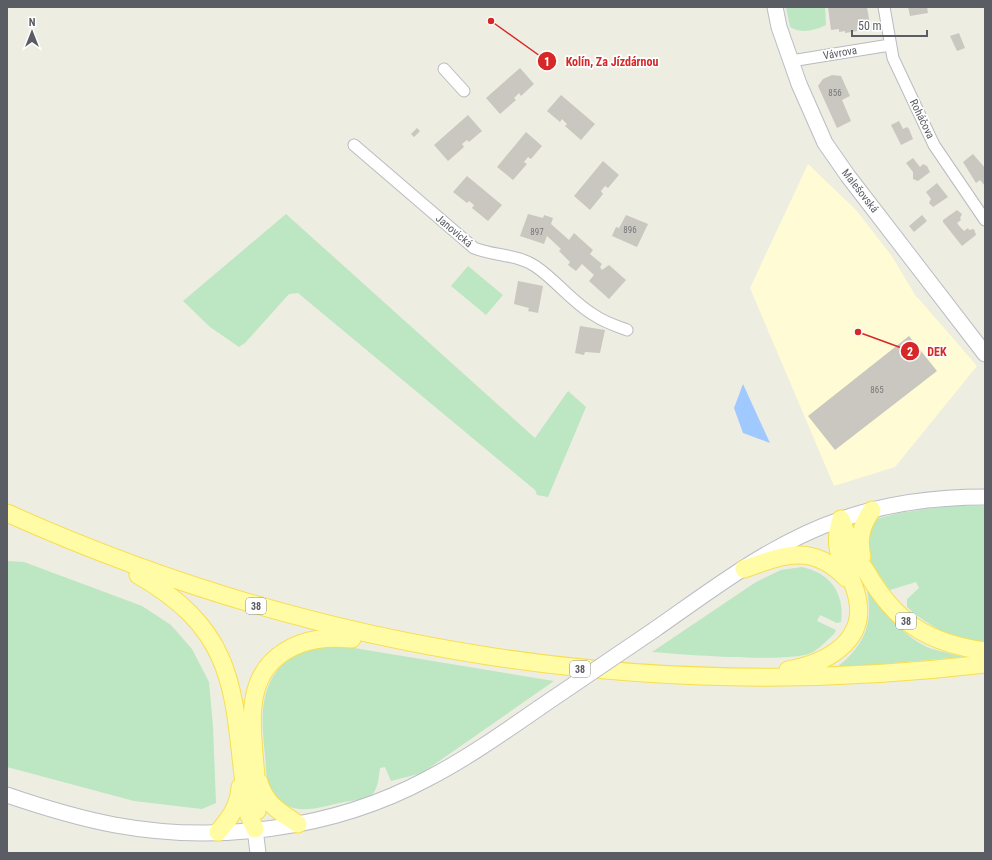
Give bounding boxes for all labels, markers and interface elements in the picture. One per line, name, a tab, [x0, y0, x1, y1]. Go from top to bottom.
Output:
north arrow	[12, 12, 52, 52]
scale bar	[852, 12, 927, 38]
text: N	[29, 16, 36, 29]
text: 50 m	[858, 19, 882, 33]
street label: Vávrova	[822, 44, 858, 62]
callout: Kolín, Za Jízdárnou	[537, 49, 666, 73]
text: 1	[544, 55, 550, 69]
text: Kolín, Za Jízdárnou	[566, 55, 658, 69]
house number: 856	[828, 88, 842, 98]
street label: Roháčova	[907, 97, 937, 141]
street label: Malešovská	[839, 167, 881, 215]
street label: Janovická	[433, 212, 475, 250]
house number: 896	[623, 225, 637, 235]
house number: 897	[530, 227, 544, 237]
callout: DEK	[900, 339, 955, 363]
text: 2	[907, 345, 913, 359]
text: DEK	[927, 345, 947, 359]
house number: 865	[870, 385, 884, 395]
road number: 38	[246, 598, 266, 614]
road number: 38	[896, 613, 916, 629]
road number: 38	[570, 661, 590, 677]

